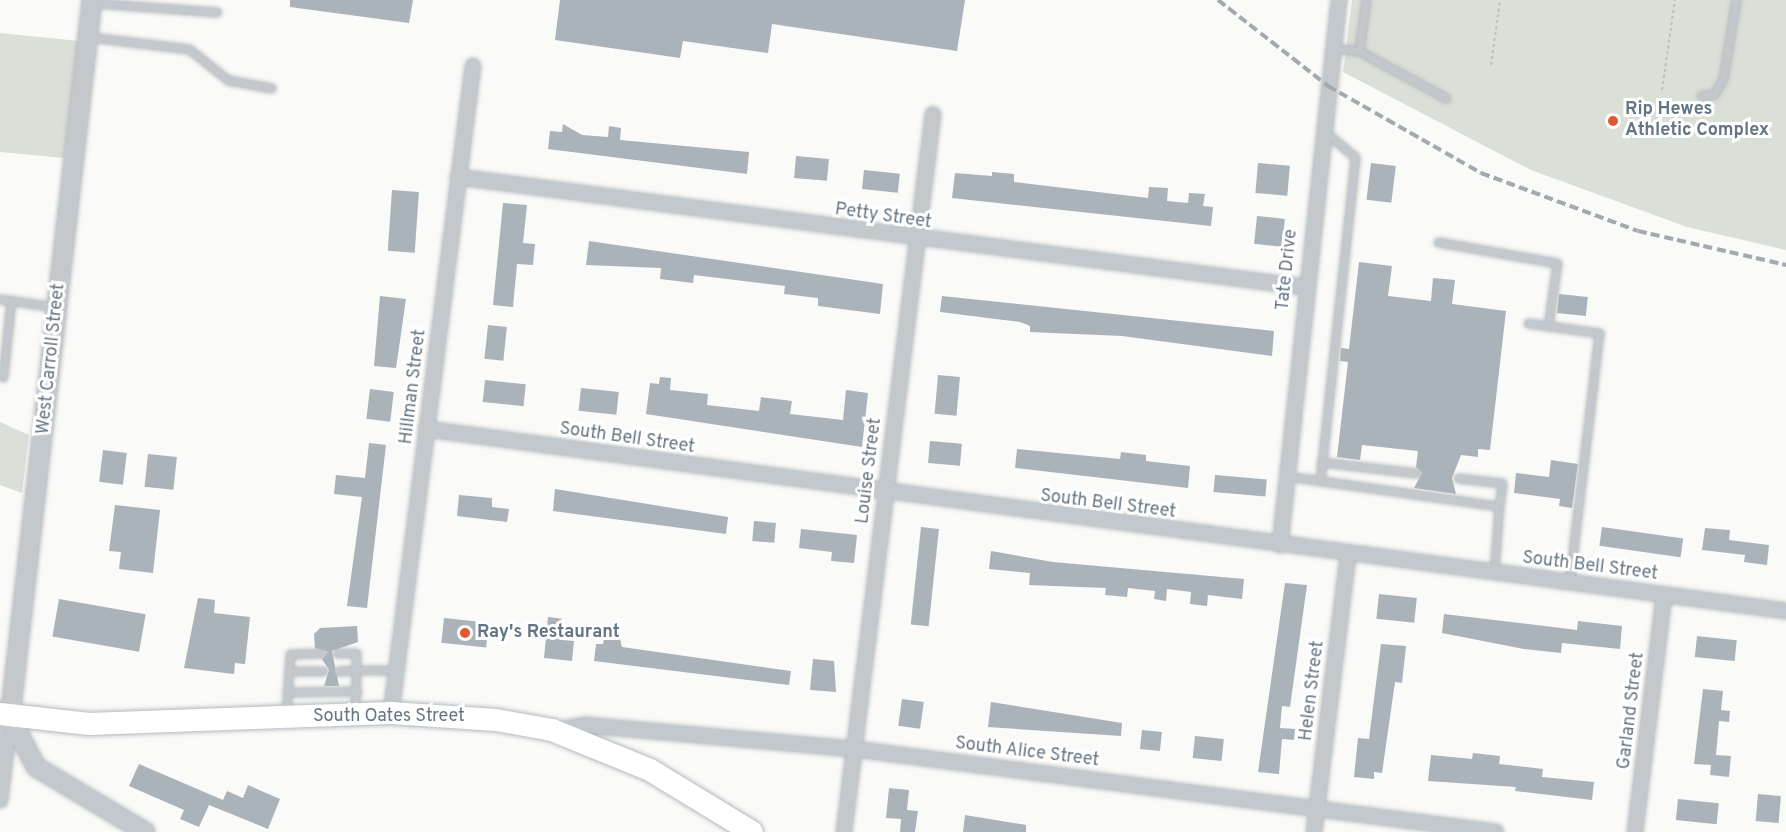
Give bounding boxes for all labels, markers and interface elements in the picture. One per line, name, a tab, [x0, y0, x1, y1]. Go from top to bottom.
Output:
place label: Rip Hewes Athletic Complex	[1625, 100, 1769, 142]
marker: Rip Hewes Athletic Complex	[1606, 114, 1620, 128]
street label: Petty Street	[833, 200, 933, 234]
street label: Tate Drive	[1273, 228, 1303, 312]
street label: West Carroll Street	[33, 282, 71, 436]
street label: Hillman Street	[396, 328, 432, 446]
street label: Louise Street	[853, 417, 887, 525]
street label: South Bell Street	[558, 419, 696, 459]
street label: South Bell Street	[1039, 486, 1177, 524]
street label: South Bell Street	[1521, 548, 1659, 586]
place label: Ray's Restaurant	[477, 622, 620, 644]
marker: Ray's Restaurant	[458, 626, 472, 640]
street label: Helen Street	[1296, 640, 1330, 742]
street label: Garland Street	[1614, 651, 1650, 771]
street label: South Oates Street	[313, 706, 465, 728]
street label: South Alice Street	[953, 733, 1101, 773]

